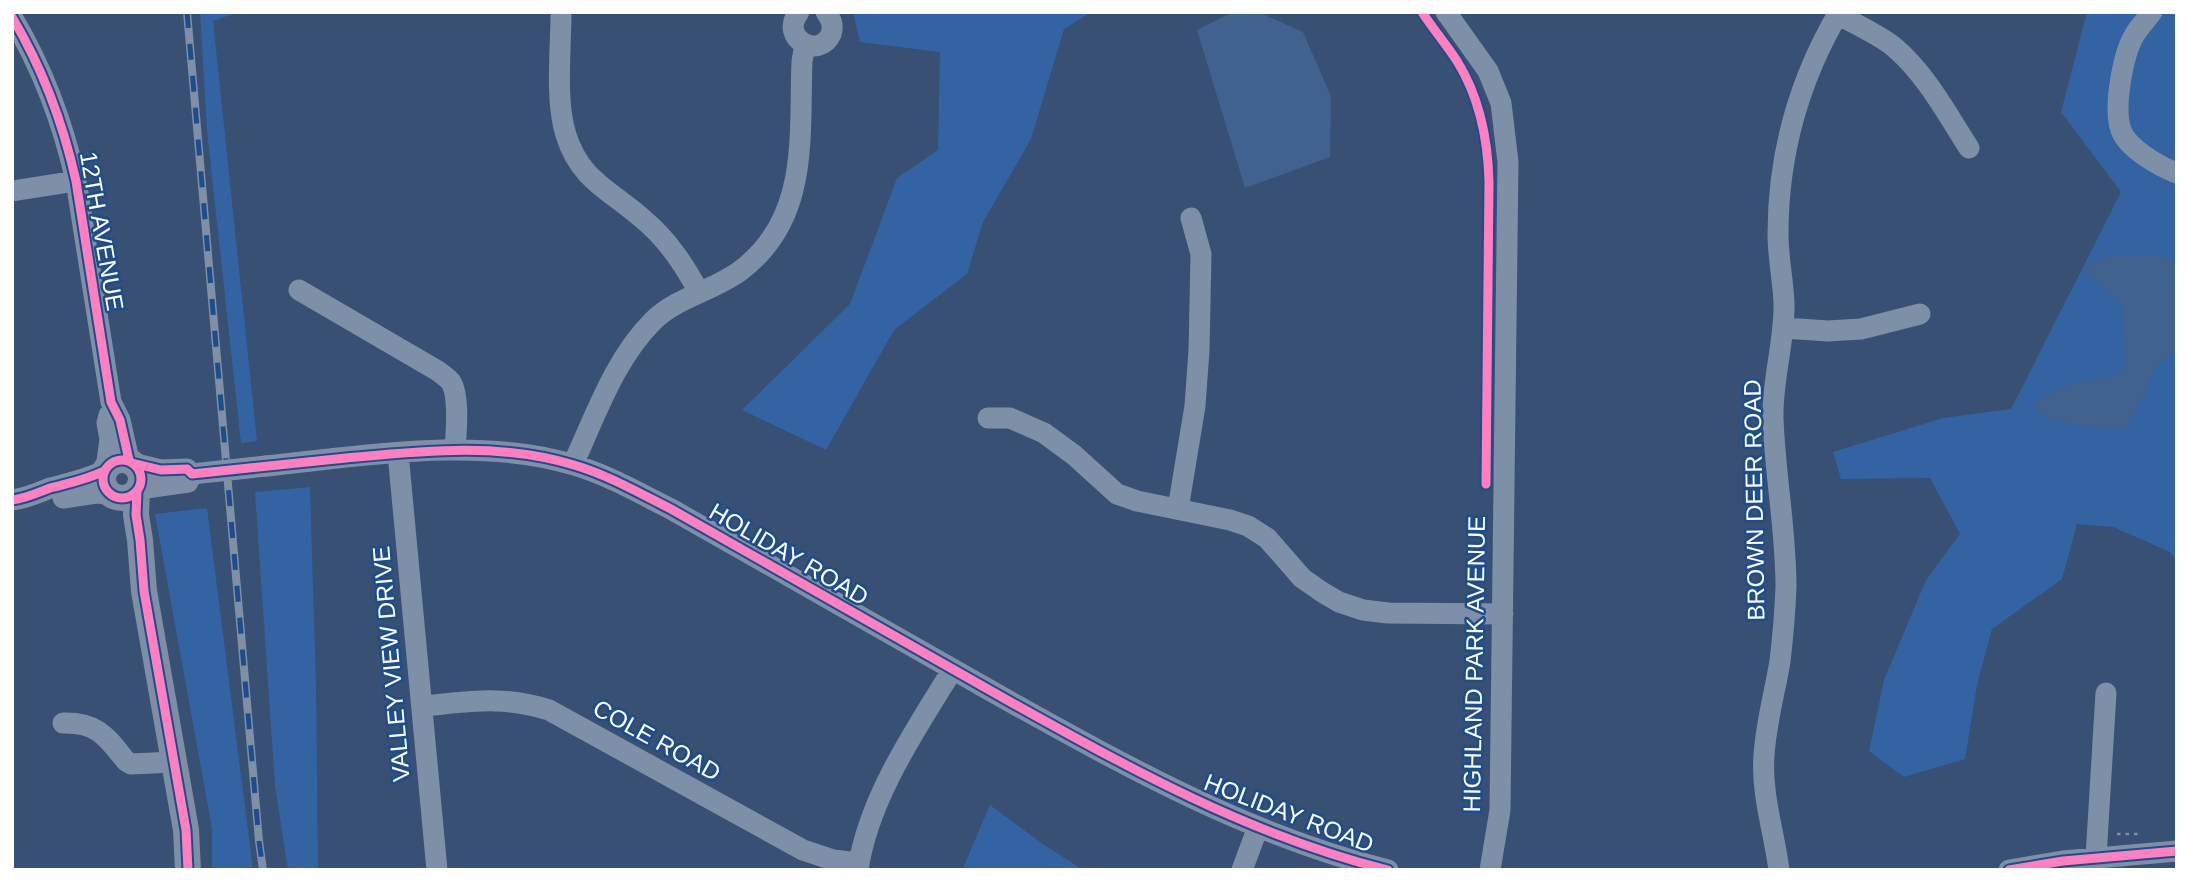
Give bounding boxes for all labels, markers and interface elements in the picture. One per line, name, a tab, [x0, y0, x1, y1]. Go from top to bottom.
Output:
street label: 12TH AVENUE	[75, 149, 129, 313]
street label: BROWN DEER ROAD	[1738, 379, 1770, 621]
street label: HOLIDAY ROAD	[705, 498, 873, 610]
street label: HIGHLAND PARK AVENUE	[1458, 516, 1490, 812]
street label: VALLEY VIEW DRIVE	[367, 545, 415, 783]
street label: COLE ROAD	[589, 694, 725, 786]
street label: HOLIDAY ROAD	[1201, 768, 1377, 858]

